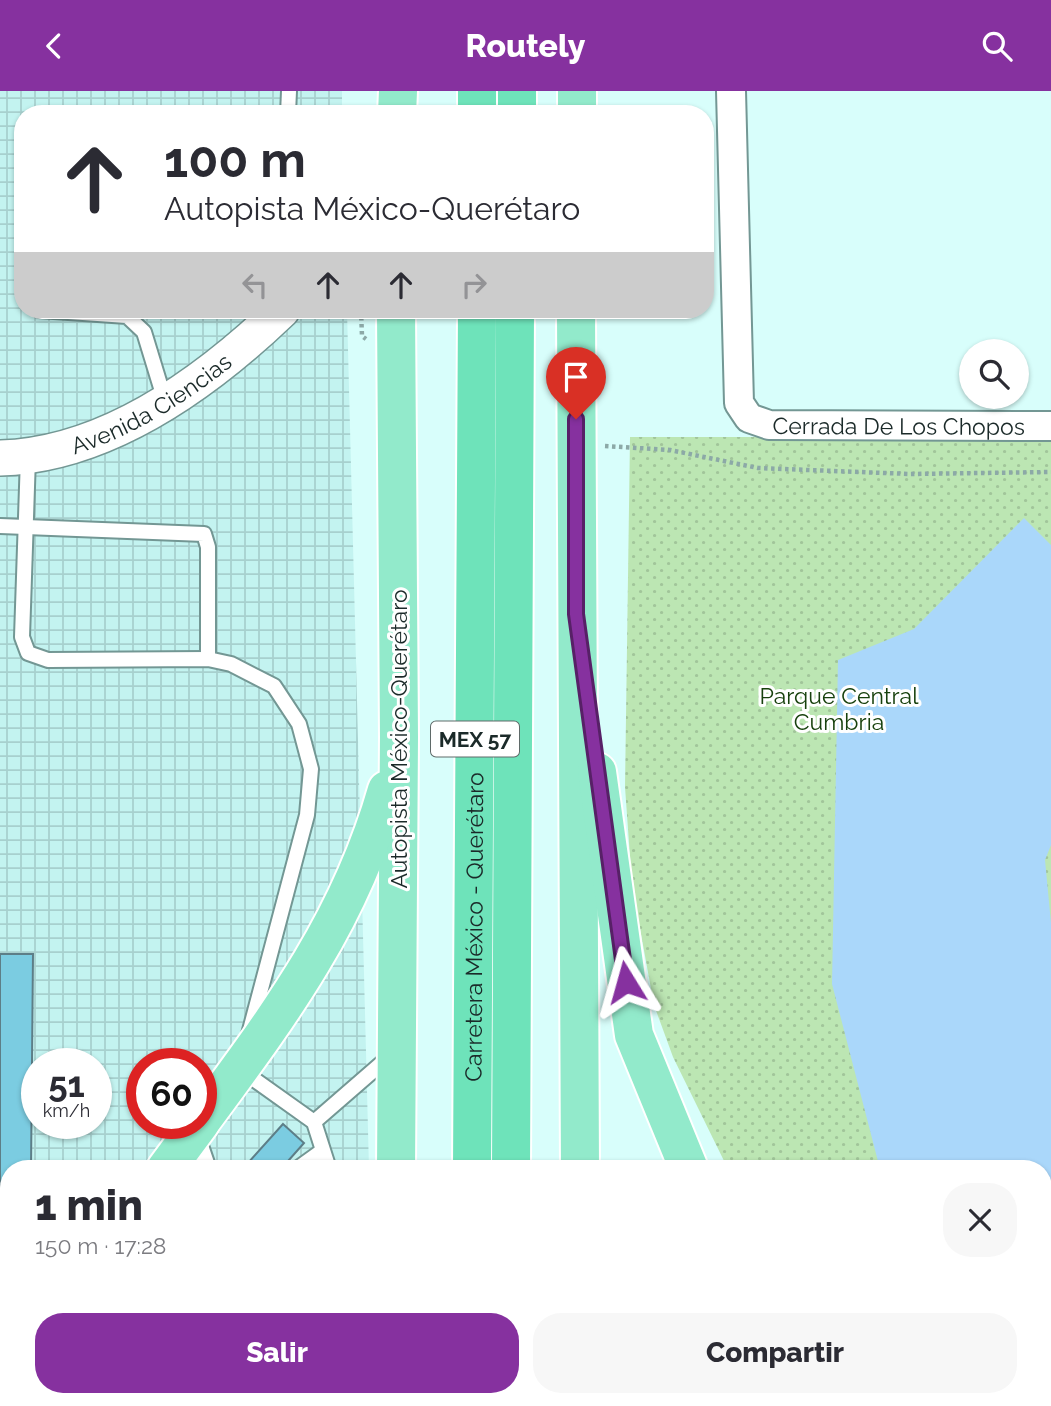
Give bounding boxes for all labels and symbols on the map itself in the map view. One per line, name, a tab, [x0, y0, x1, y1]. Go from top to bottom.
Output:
street label: Avenida Ciencias	[67, 347, 236, 459]
pin	[546, 347, 606, 419]
street label: Cerrada De Los Chopos	[773, 412, 1025, 439]
street label: Autopista México-Querétaro	[385, 589, 412, 889]
park label: Parque Central Cumbria	[760, 682, 919, 735]
road number: MEX 57	[431, 721, 519, 757]
street label: Carretera México - Querétaro	[459, 772, 488, 1082]
position arrow	[589, 945, 663, 1019]
speed limit sign: 60	[126, 1048, 217, 1139]

